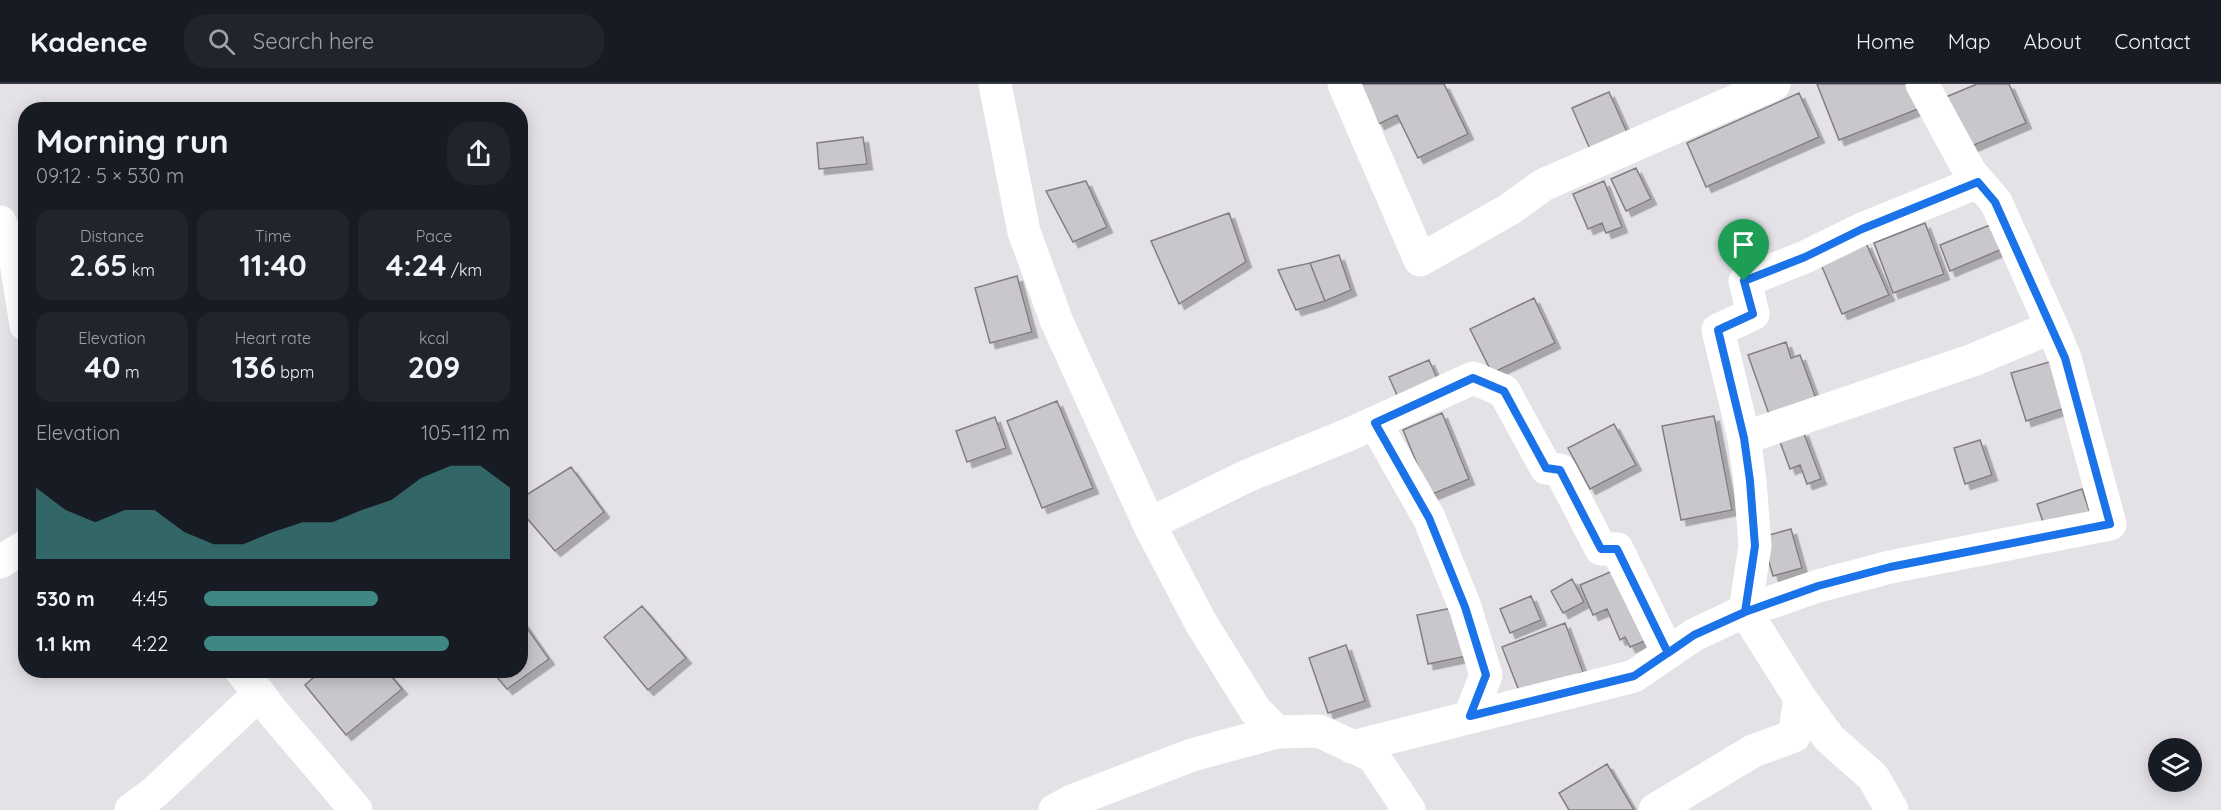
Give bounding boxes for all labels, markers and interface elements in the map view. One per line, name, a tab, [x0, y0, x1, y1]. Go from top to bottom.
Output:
search box	[184, 14, 604, 68]
text: Kadence	[30, 24, 148, 59]
icon: search	[205, 25, 238, 58]
text: Search here	[253, 27, 374, 55]
text: Home	[1856, 28, 1915, 54]
text: Map	[1948, 28, 1991, 54]
text: About	[2024, 28, 2082, 54]
text: Contact	[2115, 28, 2191, 54]
text: Morning run	[36, 120, 229, 161]
button: share	[447, 122, 510, 185]
text: 09:12 · 5 × 530 m	[36, 163, 184, 188]
pin	[1718, 219, 1769, 281]
text: Distance	[80, 226, 144, 246]
text: Time	[255, 226, 291, 246]
text: Pace	[416, 226, 452, 246]
icon: arrive	[1727, 228, 1760, 261]
text: 2.65	[69, 246, 127, 284]
text: 11:40	[239, 246, 307, 284]
text: 4:24	[386, 246, 446, 284]
text: km	[127, 260, 155, 280]
text: /km	[446, 260, 482, 280]
text: Elevation	[78, 328, 146, 348]
text: Heart rate	[235, 328, 311, 348]
text: kcal	[419, 328, 449, 348]
text: 40	[84, 348, 121, 386]
text: 136	[232, 348, 276, 386]
text: 209	[408, 348, 460, 386]
text: m	[121, 362, 140, 382]
text: bpm	[276, 362, 314, 382]
text: Elevation	[36, 420, 120, 445]
text: 105–112 m	[421, 420, 510, 445]
text: 530 m	[36, 586, 95, 611]
text: 4:45	[132, 586, 168, 611]
text: 1.1 km	[36, 631, 91, 656]
text: 4:22	[132, 631, 168, 656]
map controls	[2148, 738, 2202, 792]
button: layers	[2148, 738, 2202, 792]

